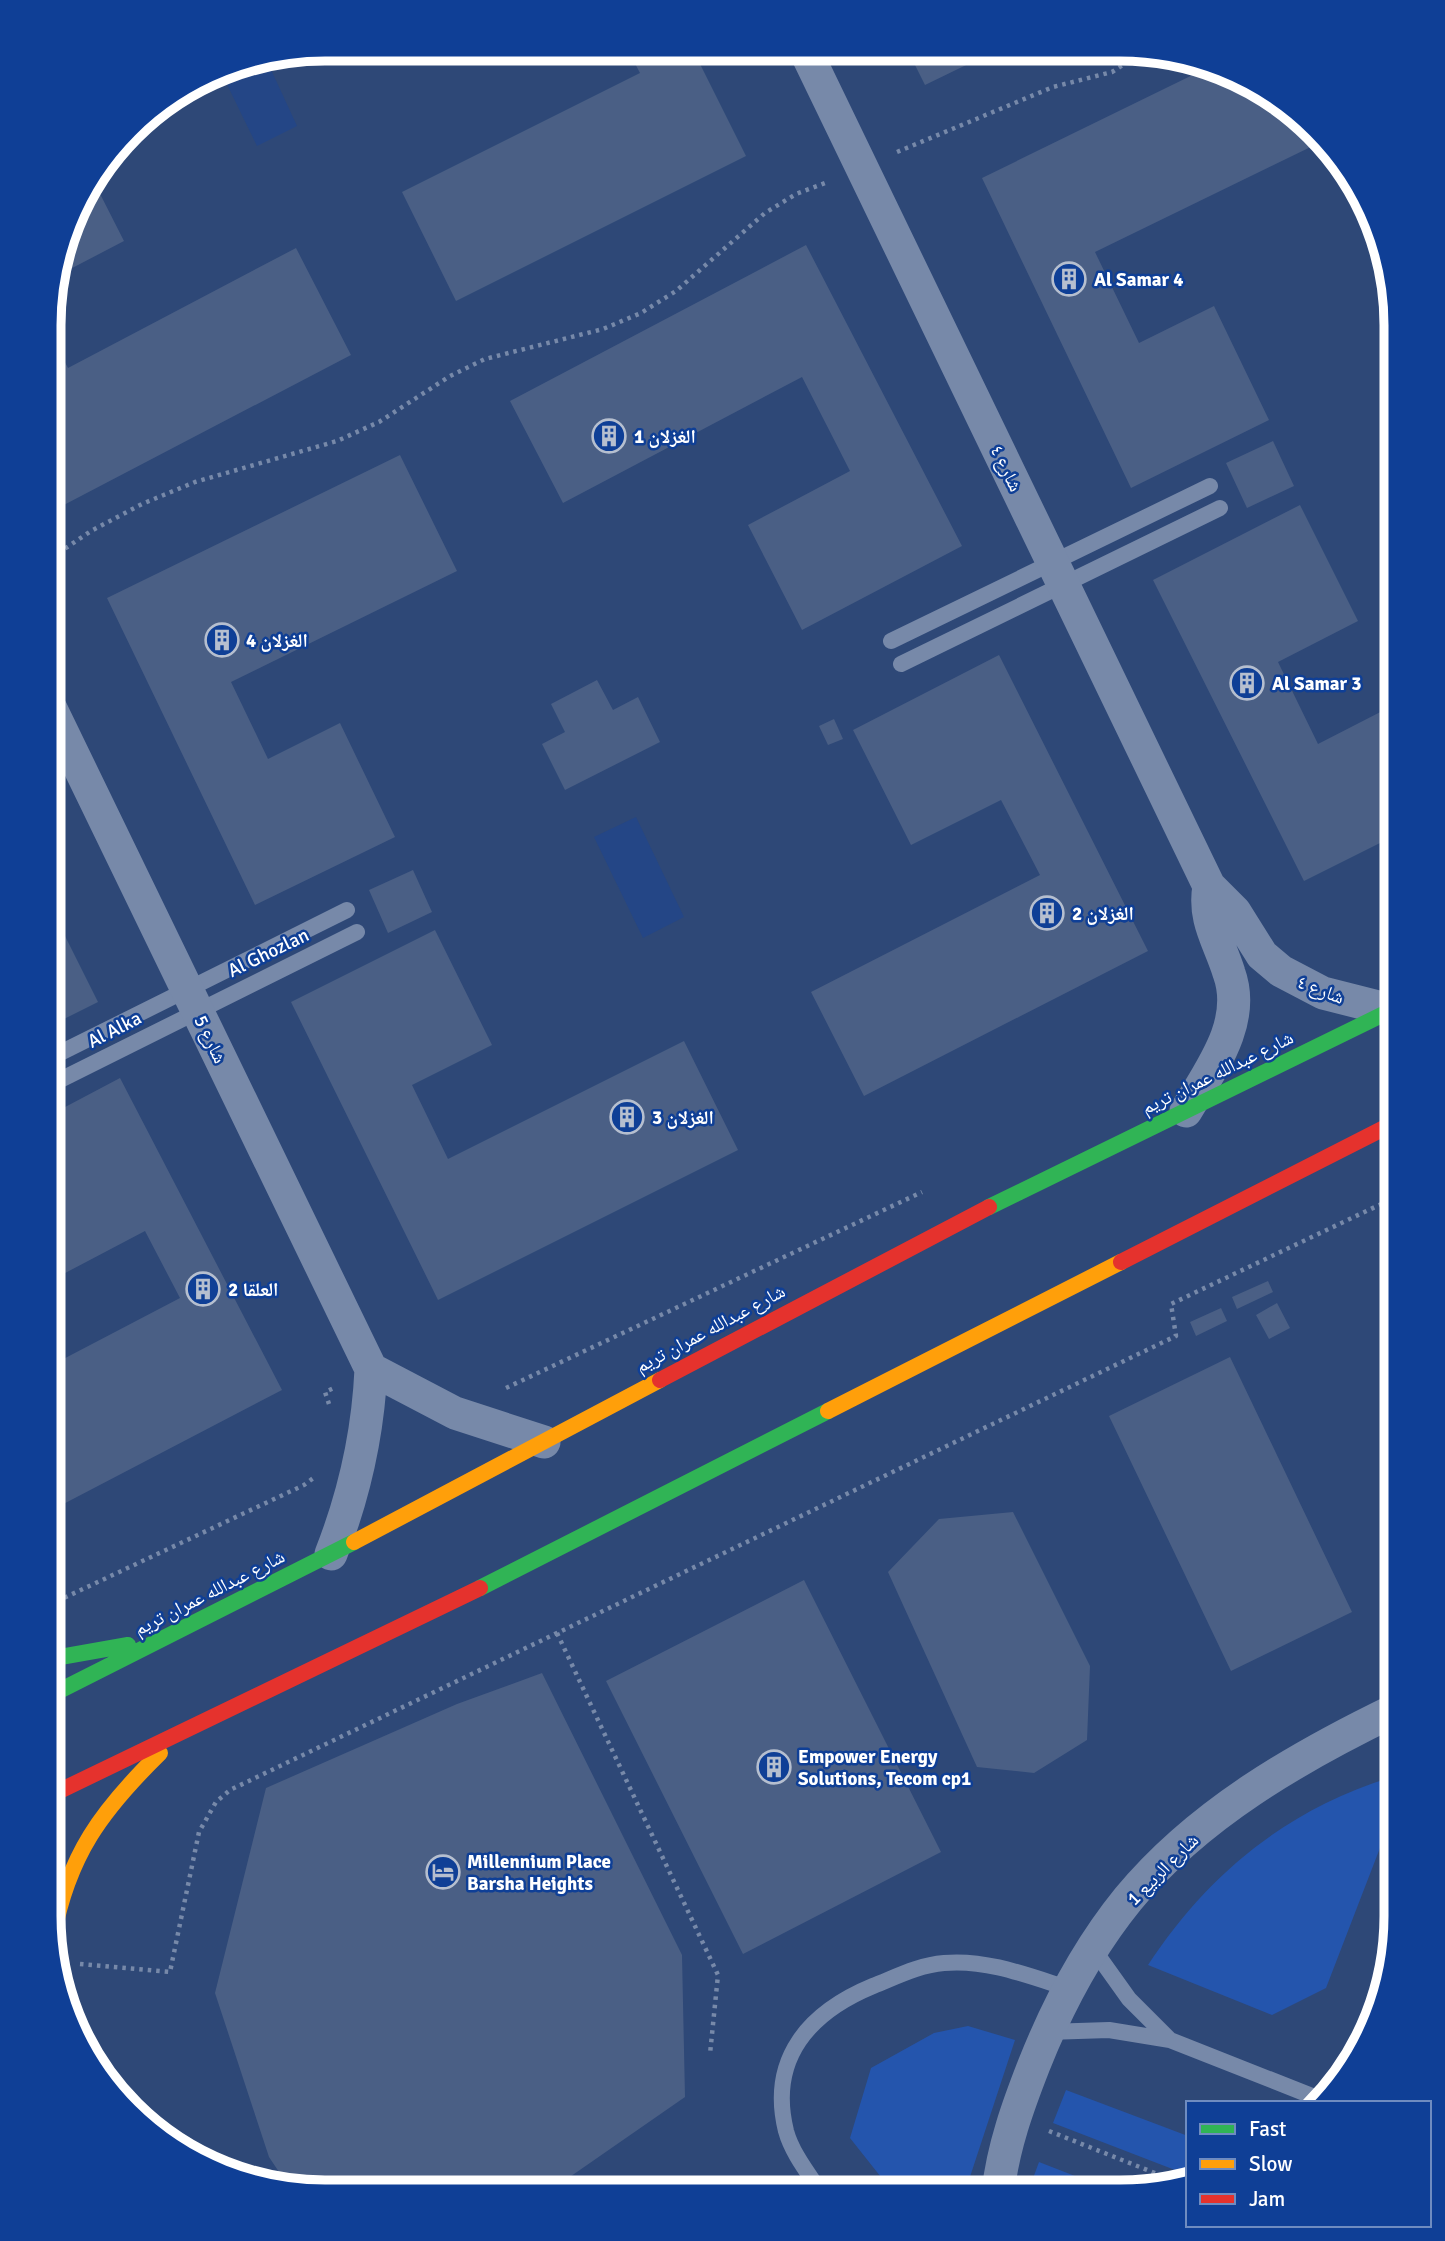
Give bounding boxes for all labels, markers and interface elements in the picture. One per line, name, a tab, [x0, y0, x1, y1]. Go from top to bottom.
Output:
building icon: Al Samar 4	[1050, 260, 1088, 298]
place label: Al Samar 4	[1094, 268, 1183, 292]
building icon: الغزلان 1	[590, 417, 628, 455]
place label: الغزلان 1	[634, 425, 696, 449]
street label: شارع ٤	[985, 441, 1028, 496]
building icon: الغزلان 4	[203, 621, 241, 659]
place label: الغزلان 4	[246, 629, 308, 653]
building icon: Al Samar 3	[1228, 664, 1266, 702]
place label: Al Samar 3	[1272, 672, 1361, 696]
building icon: الغزلان 2	[1028, 894, 1066, 932]
place label: الغزلان 2	[1072, 902, 1134, 926]
street label: Al Ghozlan	[224, 923, 313, 983]
street label: شارع ٤	[1294, 970, 1348, 1010]
street label: Al Alka	[83, 1006, 145, 1054]
street label: شارع 5	[188, 1011, 232, 1067]
street label: شارع عبدالله عمران تريم	[1138, 1026, 1297, 1120]
building icon: الغزلان 3	[608, 1098, 646, 1136]
place label: الغزلان 3	[652, 1106, 714, 1130]
building icon: العلقا 2	[184, 1270, 222, 1308]
place label: العلقا 2	[228, 1278, 278, 1302]
street label: شارع عبدالله عمران تريم	[631, 1279, 789, 1378]
street label: شارع عبدالله عمران تريم	[130, 1544, 289, 1641]
place label: Empower Energy Solutions, Tecom cp1	[798, 1745, 971, 1791]
building icon: Empower Energy Solutions, Tecom cp1	[755, 1748, 793, 1786]
street label: شارع الربيع 1	[1122, 1829, 1204, 1911]
place label: Millennium Place Barsha Heights	[467, 1850, 611, 1896]
hotel icon: Millennium Place Barsha Heights	[424, 1853, 462, 1891]
legend	[1186, 2101, 1431, 2227]
text: Fast	[1249, 2116, 1286, 2142]
text: Slow	[1249, 2151, 1293, 2177]
text: Jam	[1249, 2186, 1285, 2212]

